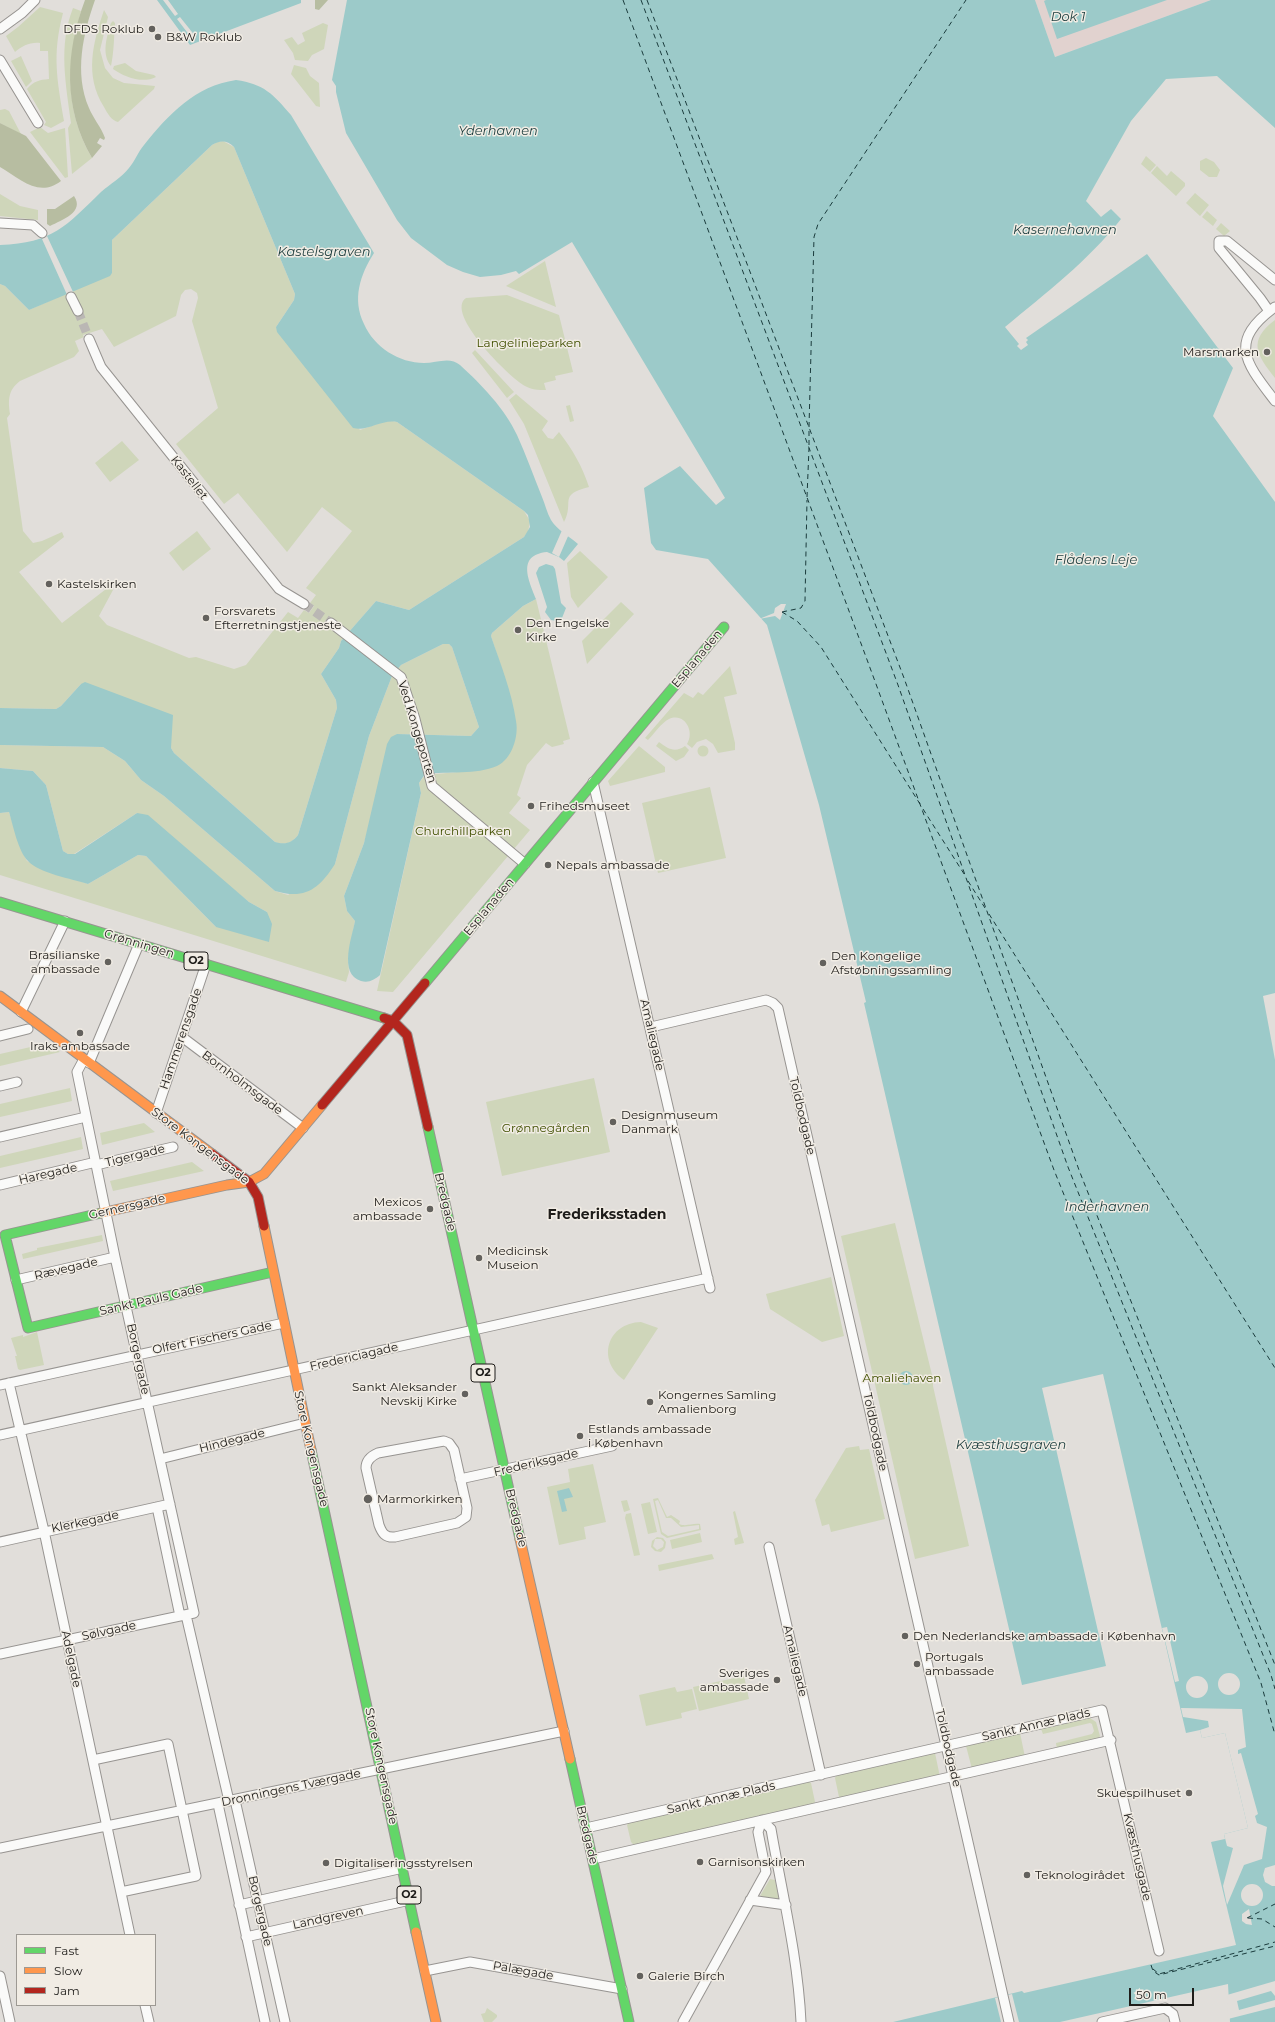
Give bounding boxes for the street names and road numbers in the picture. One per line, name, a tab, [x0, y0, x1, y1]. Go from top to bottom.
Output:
street label: Kastellet	[167, 453, 211, 503]
street label: Esplanaden	[669, 627, 725, 691]
street label: Ved Kongeporten	[395, 679, 439, 785]
street label: Esplanaden	[461, 875, 517, 939]
street label: Grønningen	[102, 927, 176, 961]
road number: O2	[184, 952, 208, 970]
street label: Hammerensgade	[157, 986, 205, 1092]
street label: Amaliegade	[637, 998, 667, 1072]
street label: Bornholmsgade	[199, 1048, 285, 1118]
street label: Toldbodgade	[786, 1076, 818, 1156]
street label: Store Kongensgade	[148, 1105, 252, 1187]
street label: Tigergade	[104, 1142, 166, 1170]
street label: Haregade	[17, 1160, 79, 1188]
street label: Bredgade	[431, 1171, 459, 1233]
street label: Gernersgade	[87, 1191, 167, 1223]
street label: Rævegade	[33, 1255, 99, 1283]
street label: Sankt Pauls Gade	[98, 1281, 204, 1319]
street label: Olfert Fischers Gade	[151, 1318, 273, 1358]
street label: Borgergade	[123, 1322, 153, 1396]
street label: Fredericiagade	[308, 1340, 400, 1374]
road number: O2	[471, 1364, 495, 1382]
street label: Store Kongensgade	[291, 1390, 331, 1508]
street label: Toldbodgade	[860, 1392, 890, 1472]
street label: Hindegade	[198, 1426, 266, 1456]
street label: Frederiksgade	[492, 1446, 580, 1480]
street label: Bredgade	[502, 1487, 530, 1549]
street label: Klerkegade	[50, 1508, 120, 1536]
street label: Sølvgade	[81, 1618, 137, 1644]
street label: Amaliegade	[780, 1624, 810, 1698]
street label: Adelgade	[58, 1629, 84, 1689]
street label: Store Kongensgade	[362, 1706, 400, 1826]
street label: Sankt Annæ Plads	[981, 1706, 1091, 1744]
street label: Toldbodgade	[932, 1708, 964, 1788]
street label: Dronningens Tværgade	[220, 1766, 362, 1810]
street label: Sankt Annæ Plads	[666, 1779, 776, 1817]
street label: Bredgade	[573, 1804, 601, 1866]
street label: Kvæsthusgade	[1120, 1812, 1154, 1902]
street label: Borgergade	[245, 1874, 275, 1948]
road number: O2	[397, 1886, 421, 1904]
street label: Landgreven	[291, 1903, 365, 1933]
street label: Palægade	[492, 1959, 554, 1983]

